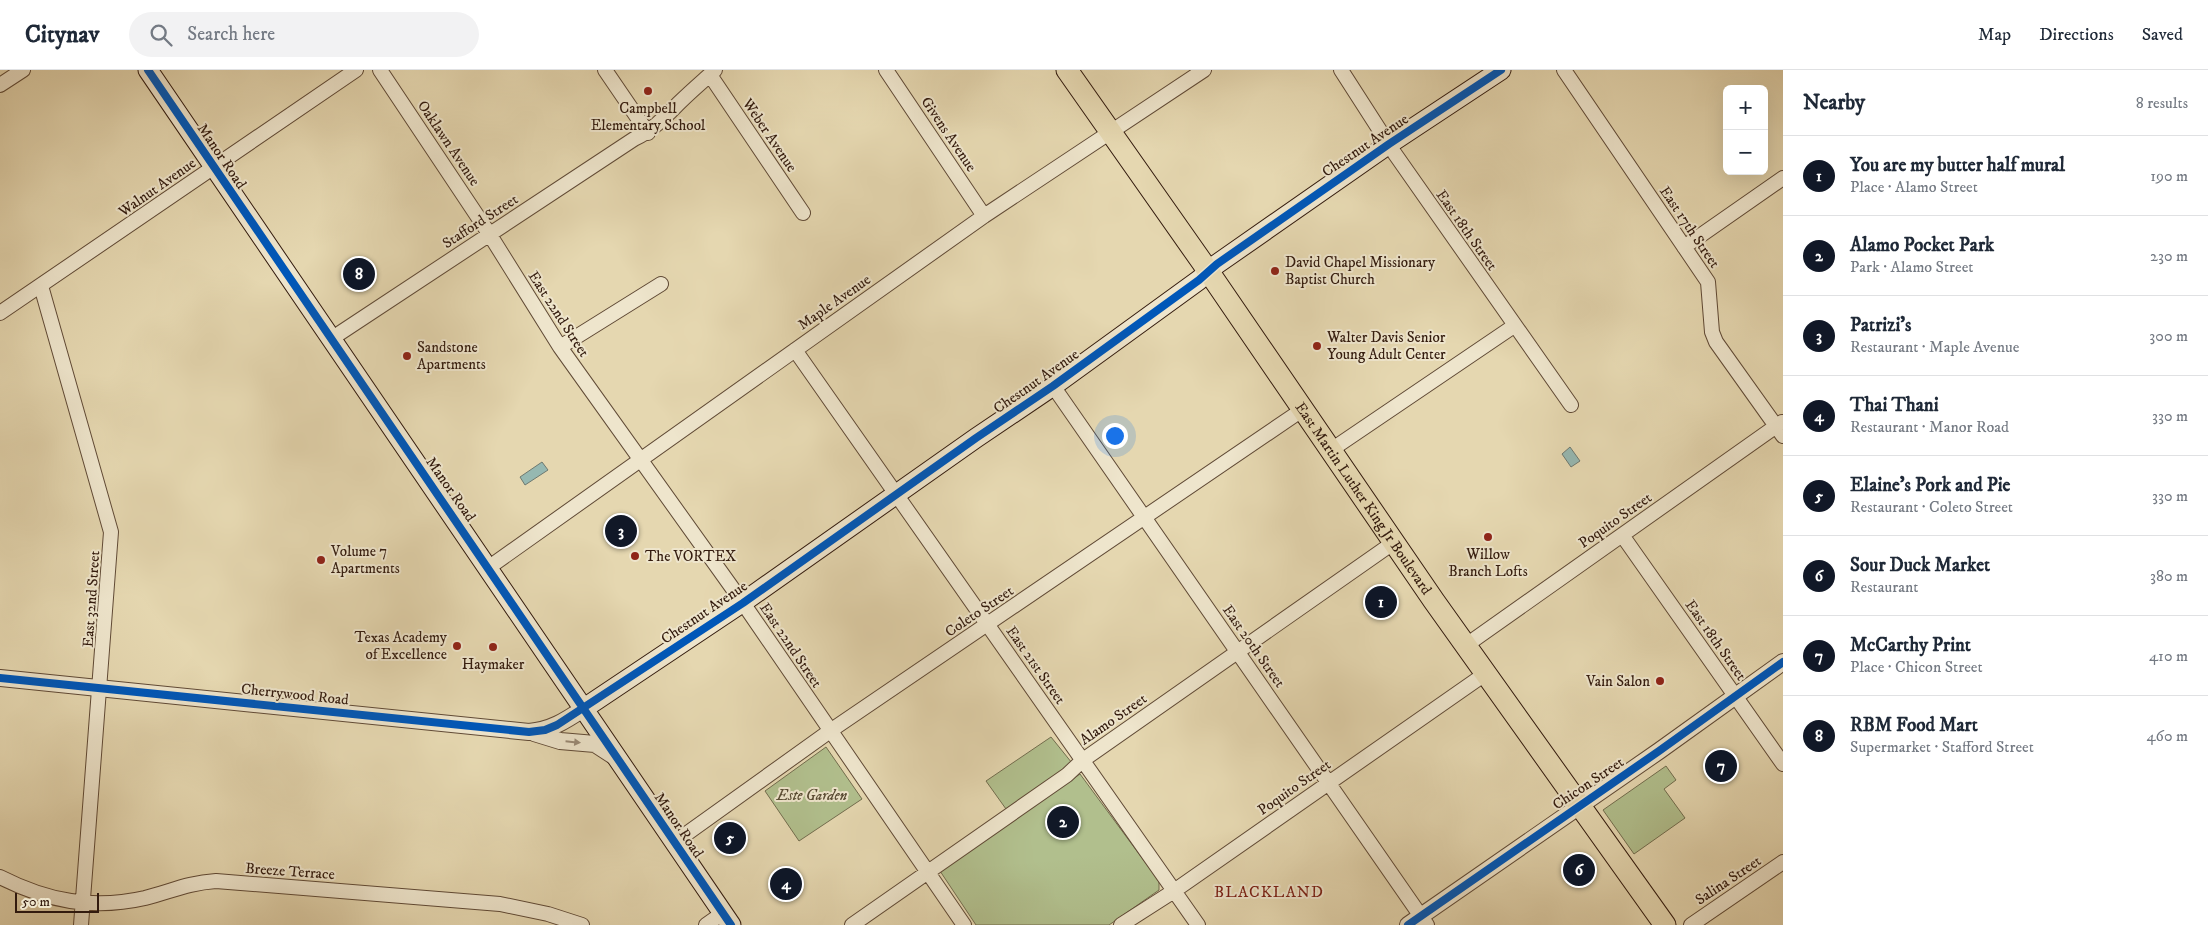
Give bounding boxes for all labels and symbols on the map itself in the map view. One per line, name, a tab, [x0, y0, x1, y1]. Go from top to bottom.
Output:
marker: Campbell Elementary School	[642, 85, 654, 97]
street label: Givens Avenue	[917, 93, 981, 175]
street label: Weber Avenue	[738, 94, 801, 176]
street label: Oaklawn Avenue	[413, 97, 484, 190]
place label: Campbell Elementary School	[591, 99, 706, 135]
street label: Chestnut Avenue	[1318, 110, 1412, 181]
street label: Manor Road	[193, 120, 251, 193]
street label: Walnut Avenue	[114, 154, 200, 222]
street label: East 17th Street	[1655, 183, 1724, 272]
street label: East 18th Street	[1432, 186, 1502, 275]
street label: Stafford Street	[439, 190, 522, 253]
place label: David Chapel Missionary Baptist Church	[1285, 253, 1436, 289]
pin: 8	[343, 255, 375, 293]
marker: David Chapel Missionary Baptist Church	[1269, 265, 1281, 277]
street label: East 22nd Street	[524, 268, 594, 361]
street label: Maple Avenue	[794, 270, 874, 334]
place label: Walter Davis Senior Young Adult Center	[1326, 328, 1446, 364]
place label: Sandstone Apartments	[417, 338, 486, 374]
marker: Walter Davis Senior Young Adult Center	[1311, 340, 1323, 352]
street label: Chestnut Avenue	[990, 345, 1083, 418]
marker: Sandstone Apartments	[401, 350, 413, 362]
street label: East Martin Luther King Jr Boulevard	[1291, 399, 1436, 599]
your location	[1102, 423, 1128, 449]
street label: Manor Road	[421, 453, 480, 526]
street label: Poquito Street	[1575, 488, 1656, 553]
pin: 3	[605, 512, 637, 550]
marker: Willow Branch Lofts	[1482, 531, 1494, 543]
place label: Volume 7 Apartments	[330, 542, 400, 578]
place label: Willow Branch Lofts	[1448, 545, 1528, 581]
place label: The VORTEX	[645, 547, 736, 566]
street label: East 32nd Street	[79, 550, 104, 648]
marker: The VORTEX	[629, 550, 641, 562]
marker: Volume 7 Apartments	[315, 554, 327, 566]
street label: Chestnut Avenue	[657, 577, 751, 648]
street label: Coleto Street	[941, 581, 1017, 641]
pin: 1	[1365, 583, 1397, 621]
street label: East 18th Street	[1681, 596, 1751, 685]
street label: East 22nd Street	[755, 599, 826, 692]
street label: East 20th Street	[1218, 601, 1289, 692]
street label: East 21st Street	[1002, 622, 1070, 708]
place label: Texas Academy of Excellence	[355, 628, 448, 664]
marker: Texas Academy of Excellence	[451, 640, 463, 652]
marker: Haymaker	[487, 641, 499, 653]
place label: Haymaker	[462, 655, 525, 674]
place label: Vain Salon	[1585, 672, 1650, 691]
marker: Vain Salon	[1654, 675, 1666, 687]
street label: Cherrywood Road	[240, 679, 350, 710]
street label: Alamo Street	[1076, 689, 1151, 749]
one-way arrow	[565, 738, 581, 746]
pin: 7	[1705, 747, 1737, 785]
street label: Chicon Street	[1549, 753, 1628, 814]
street label: Poquito Street	[1254, 755, 1335, 820]
park label: Este Garden	[776, 786, 848, 805]
street label: Manor Road	[650, 789, 708, 862]
pin: 2	[1047, 803, 1079, 841]
pin: 5	[714, 819, 746, 857]
pin: 6	[1563, 851, 1595, 889]
street label: Salina Street	[1692, 851, 1765, 909]
street label: Breeze Terrace	[245, 859, 335, 884]
pin: 4	[770, 865, 802, 903]
district label: BLACKLAND	[1214, 882, 1324, 902]
scale bar	[15, 890, 99, 913]

